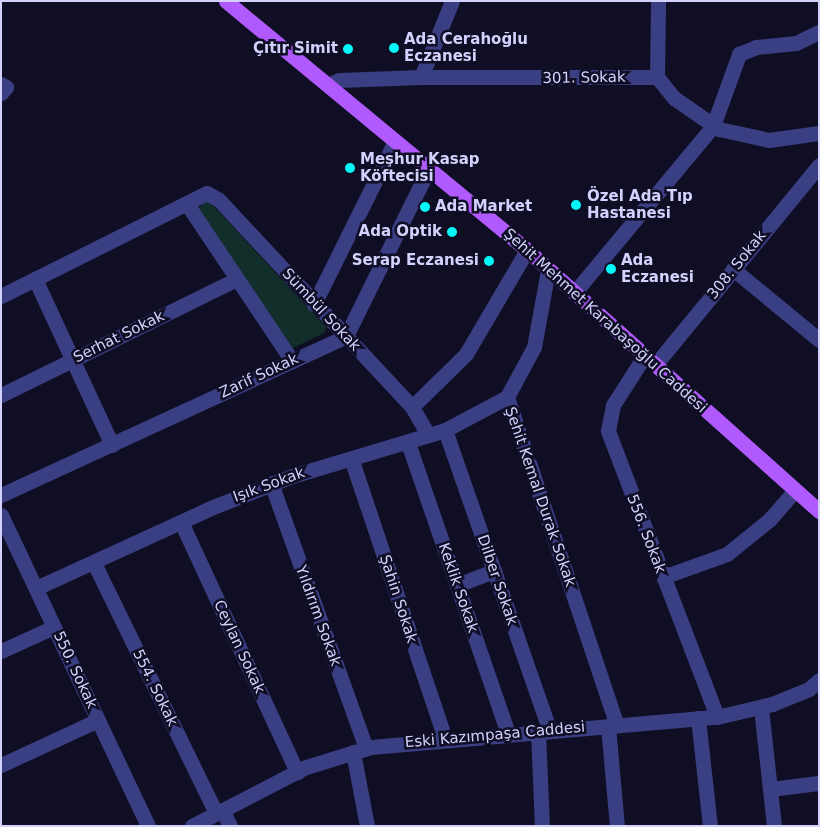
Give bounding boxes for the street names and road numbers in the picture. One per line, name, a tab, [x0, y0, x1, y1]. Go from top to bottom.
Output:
street label: 301. Sokak	[542, 68, 626, 88]
street label: Şehit Mehmet Karabaşoğlu Caddesi	[500, 225, 710, 417]
street label: 308. Sokak	[704, 227, 770, 303]
street label: Sümbül Sokak	[278, 265, 364, 355]
street label: Serhat Sokak	[71, 307, 167, 367]
street label: Zarif Sokak	[217, 350, 301, 402]
street label: Şehit Kemal Durak Sokak	[501, 405, 579, 589]
street label: Işık Sokak	[231, 464, 307, 506]
street label: 556. Sokak	[623, 492, 669, 576]
street label: Dilber Sokak	[473, 532, 521, 628]
street label: Keklik Sokak	[434, 541, 482, 635]
street label: Şahin Sokak	[375, 553, 421, 645]
street label: Yıldırım Sokak	[291, 563, 345, 669]
street label: Ceylan Sokak	[209, 597, 269, 697]
street label: 550. Sokak	[49, 629, 101, 711]
street label: 554. Sokak	[129, 647, 181, 729]
street label: Eski Kazımpaşa Caddesi	[404, 718, 586, 752]

